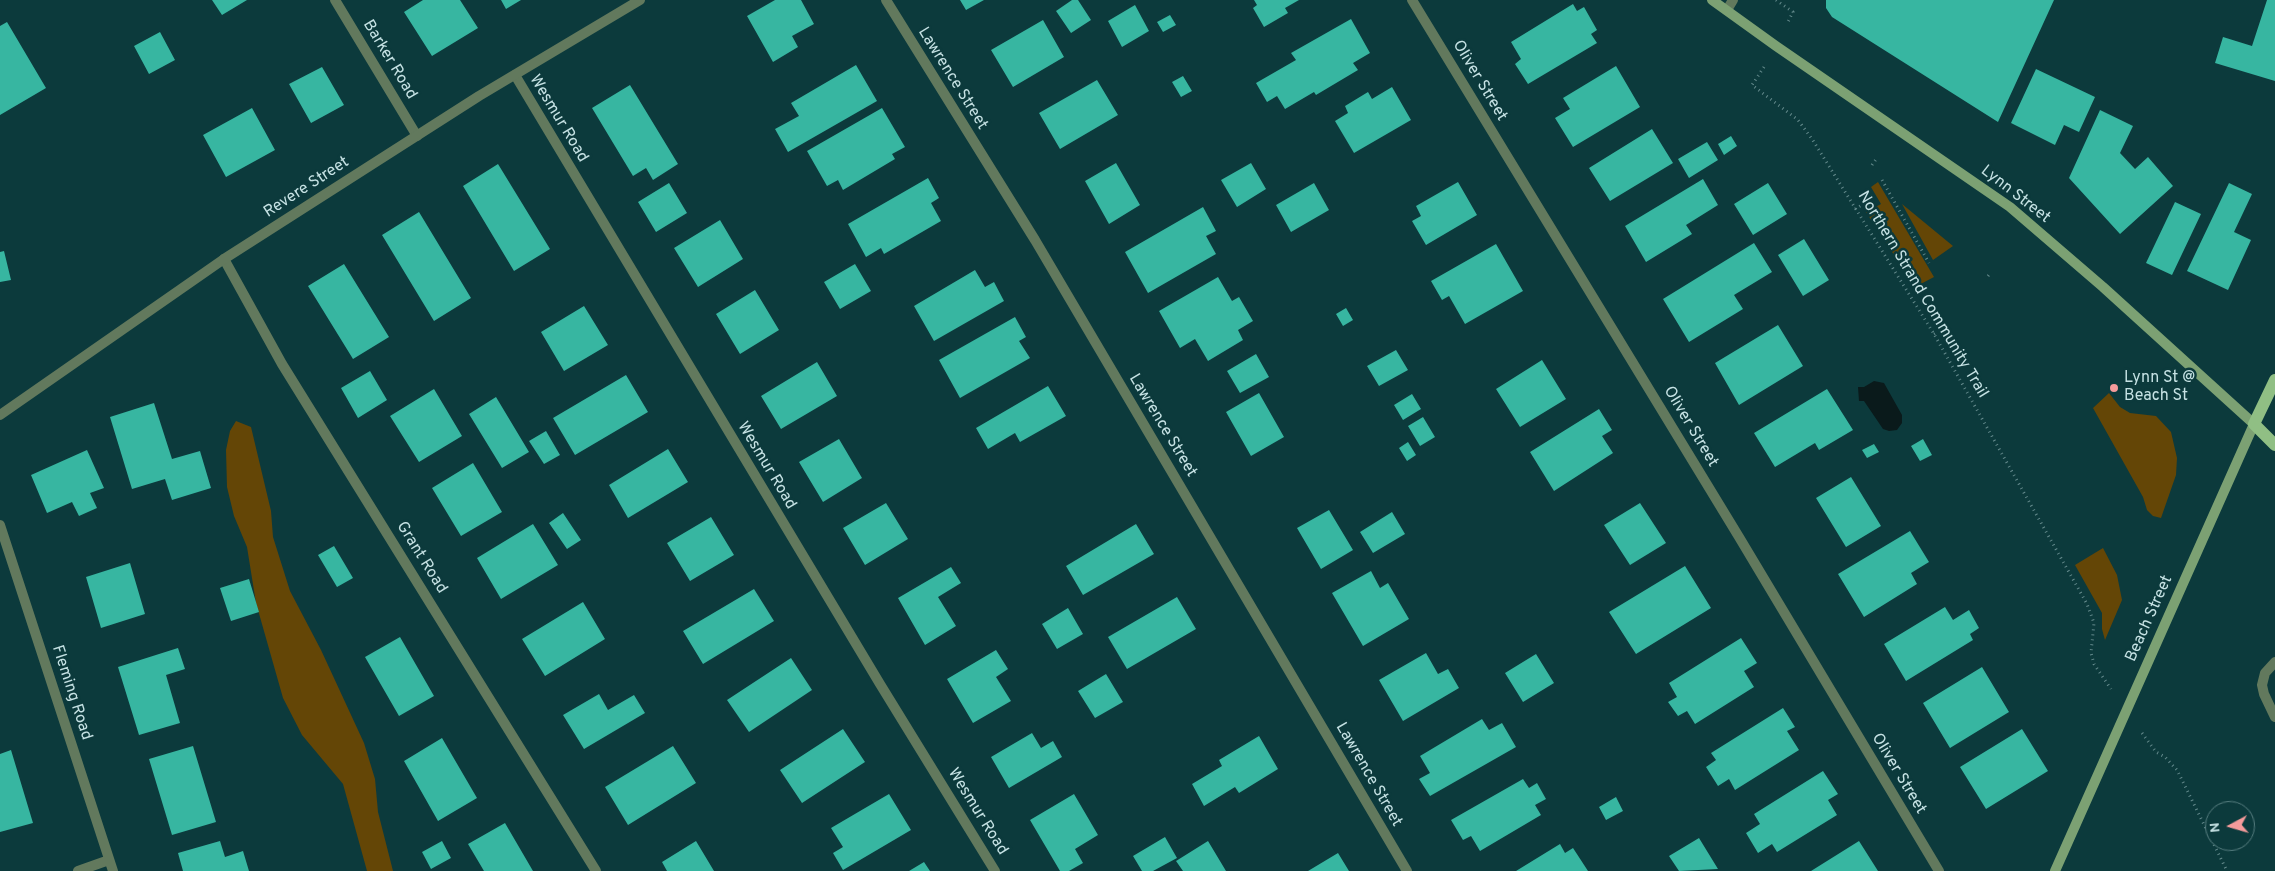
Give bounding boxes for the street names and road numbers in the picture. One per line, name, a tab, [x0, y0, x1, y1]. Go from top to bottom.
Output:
street label: Barker Road	[358, 17, 420, 103]
street label: Lawrence Street	[913, 24, 991, 134]
street label: Oliver Street	[1447, 37, 1511, 125]
street label: Wesmur Road	[524, 72, 592, 166]
street label: Revere Street	[261, 153, 353, 223]
street label: Lynn Street	[1976, 162, 2054, 228]
street label: Northern Strand Community Trail	[1852, 188, 1992, 402]
street label: Lawrence Street	[1124, 371, 1200, 481]
street label: Oliver Street	[1658, 383, 1722, 471]
street label: Wesmur Road	[732, 419, 800, 513]
street label: Grant Road	[391, 519, 451, 597]
street label: Beach Street	[2122, 573, 2178, 665]
street label: Fleming Road	[47, 643, 95, 743]
street label: Lawrence Street	[1330, 720, 1406, 830]
street label: Oliver Street	[1866, 730, 1930, 818]
street label: Wesmur Road	[943, 765, 1011, 859]

